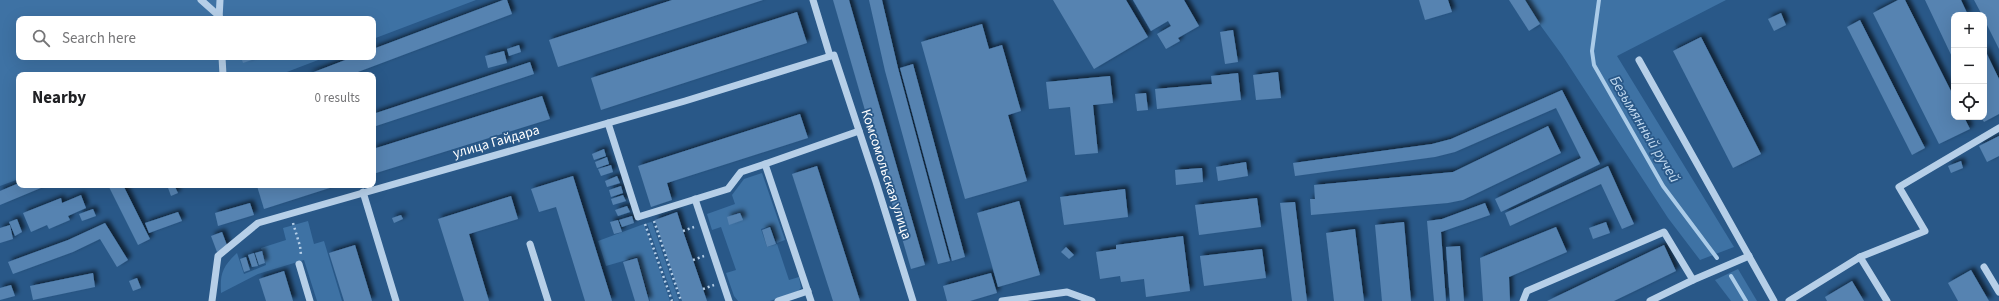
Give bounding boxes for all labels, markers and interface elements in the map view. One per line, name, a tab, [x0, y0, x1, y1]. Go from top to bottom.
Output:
map controls	[1951, 12, 1987, 120]
button: +	[1951, 12, 1987, 48]
search box	[16, 16, 376, 60]
icon: search	[30, 27, 52, 49]
text: Search here	[62, 28, 136, 49]
button: −	[1951, 48, 1987, 84]
water label: Безымянный ручей	[1604, 72, 1685, 187]
button: locate	[1951, 84, 1987, 120]
text: Nearby	[32, 86, 86, 110]
text: 0 results	[315, 89, 360, 107]
street label: Комсомольская улица	[856, 107, 917, 242]
street label: улица Гайдара	[451, 120, 542, 164]

